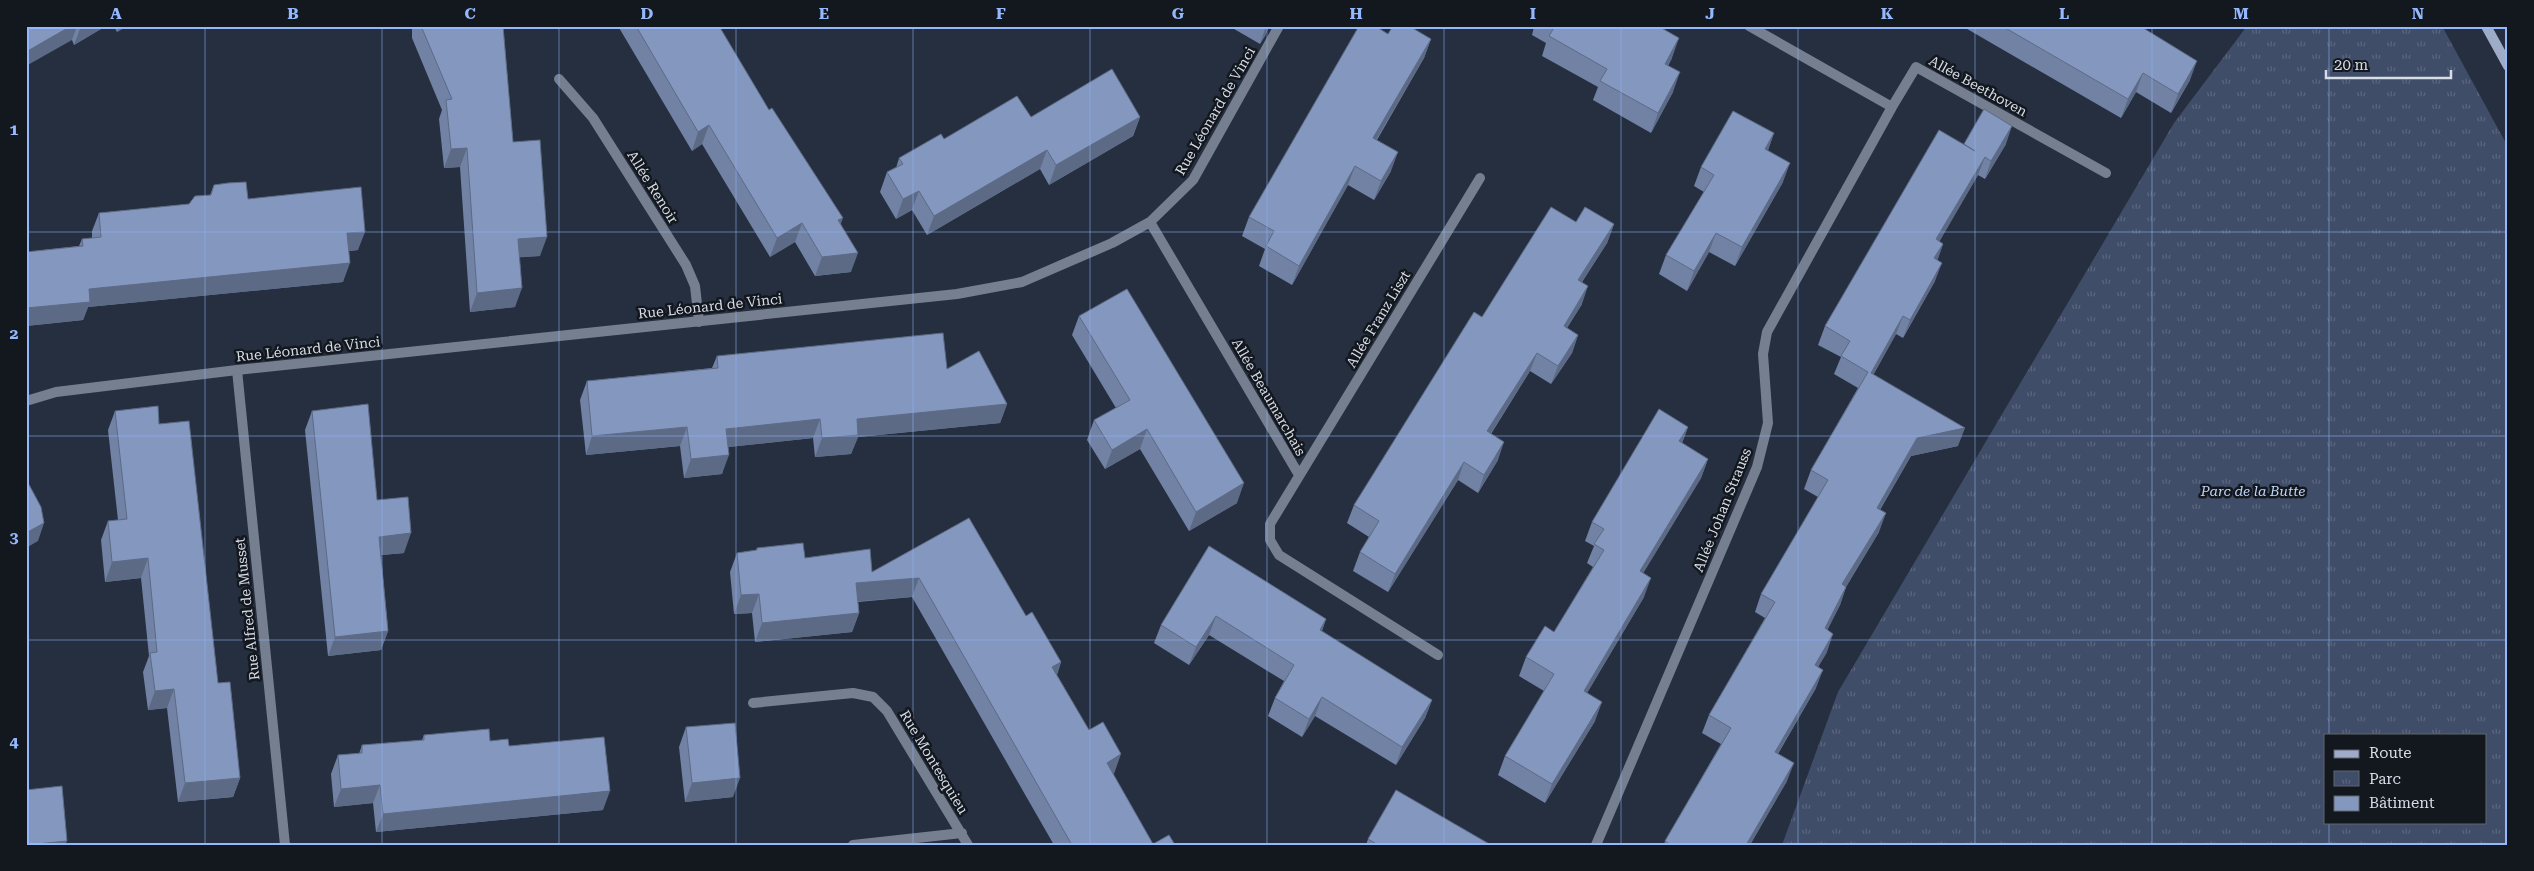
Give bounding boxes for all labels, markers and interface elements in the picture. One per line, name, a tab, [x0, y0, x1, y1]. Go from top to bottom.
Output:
text: A	[110, 4, 122, 23]
text: B	[287, 4, 299, 23]
text: C	[464, 4, 476, 23]
text: D	[641, 4, 654, 23]
text: E	[819, 4, 829, 23]
text: F	[996, 4, 1006, 23]
text: G	[1172, 4, 1185, 23]
text: H	[1349, 4, 1363, 23]
text: I	[1530, 4, 1536, 23]
text: J	[1705, 4, 1715, 23]
text: K	[1881, 4, 1894, 23]
text: L	[2059, 4, 2069, 23]
text: M	[2233, 4, 2249, 23]
text: N	[2412, 4, 2424, 23]
street label: Rue Léonard de Vinci	[1172, 44, 1258, 178]
scale bar	[2326, 48, 2452, 80]
street label: Allée Beethoven	[1926, 52, 2030, 120]
text: 20 m	[2334, 56, 2369, 74]
text: 1	[10, 120, 19, 139]
street label: Allée Renoir	[624, 148, 682, 227]
street label: Allée Franz Liszt	[1343, 268, 1413, 370]
street label: Rue Léonard de Vinci	[637, 290, 783, 322]
text: 2	[10, 324, 19, 343]
street label: Rue Léonard de Vinci	[235, 333, 381, 365]
street label: Allée Beaumarchais	[1229, 336, 1309, 459]
street label: Allée Johan Strauss	[1690, 445, 1754, 574]
park label: Parc de la Butte	[2200, 483, 2305, 499]
text: 3	[10, 528, 19, 547]
street label: Rue Alfred de Musset	[232, 537, 262, 681]
street label: Rue Montesquieu	[897, 707, 971, 817]
text: 4	[10, 732, 19, 751]
legend	[2324, 734, 2486, 824]
text: Route	[2369, 744, 2411, 762]
text: Parc	[2369, 770, 2401, 788]
text: Bâtiment	[2369, 794, 2435, 812]

